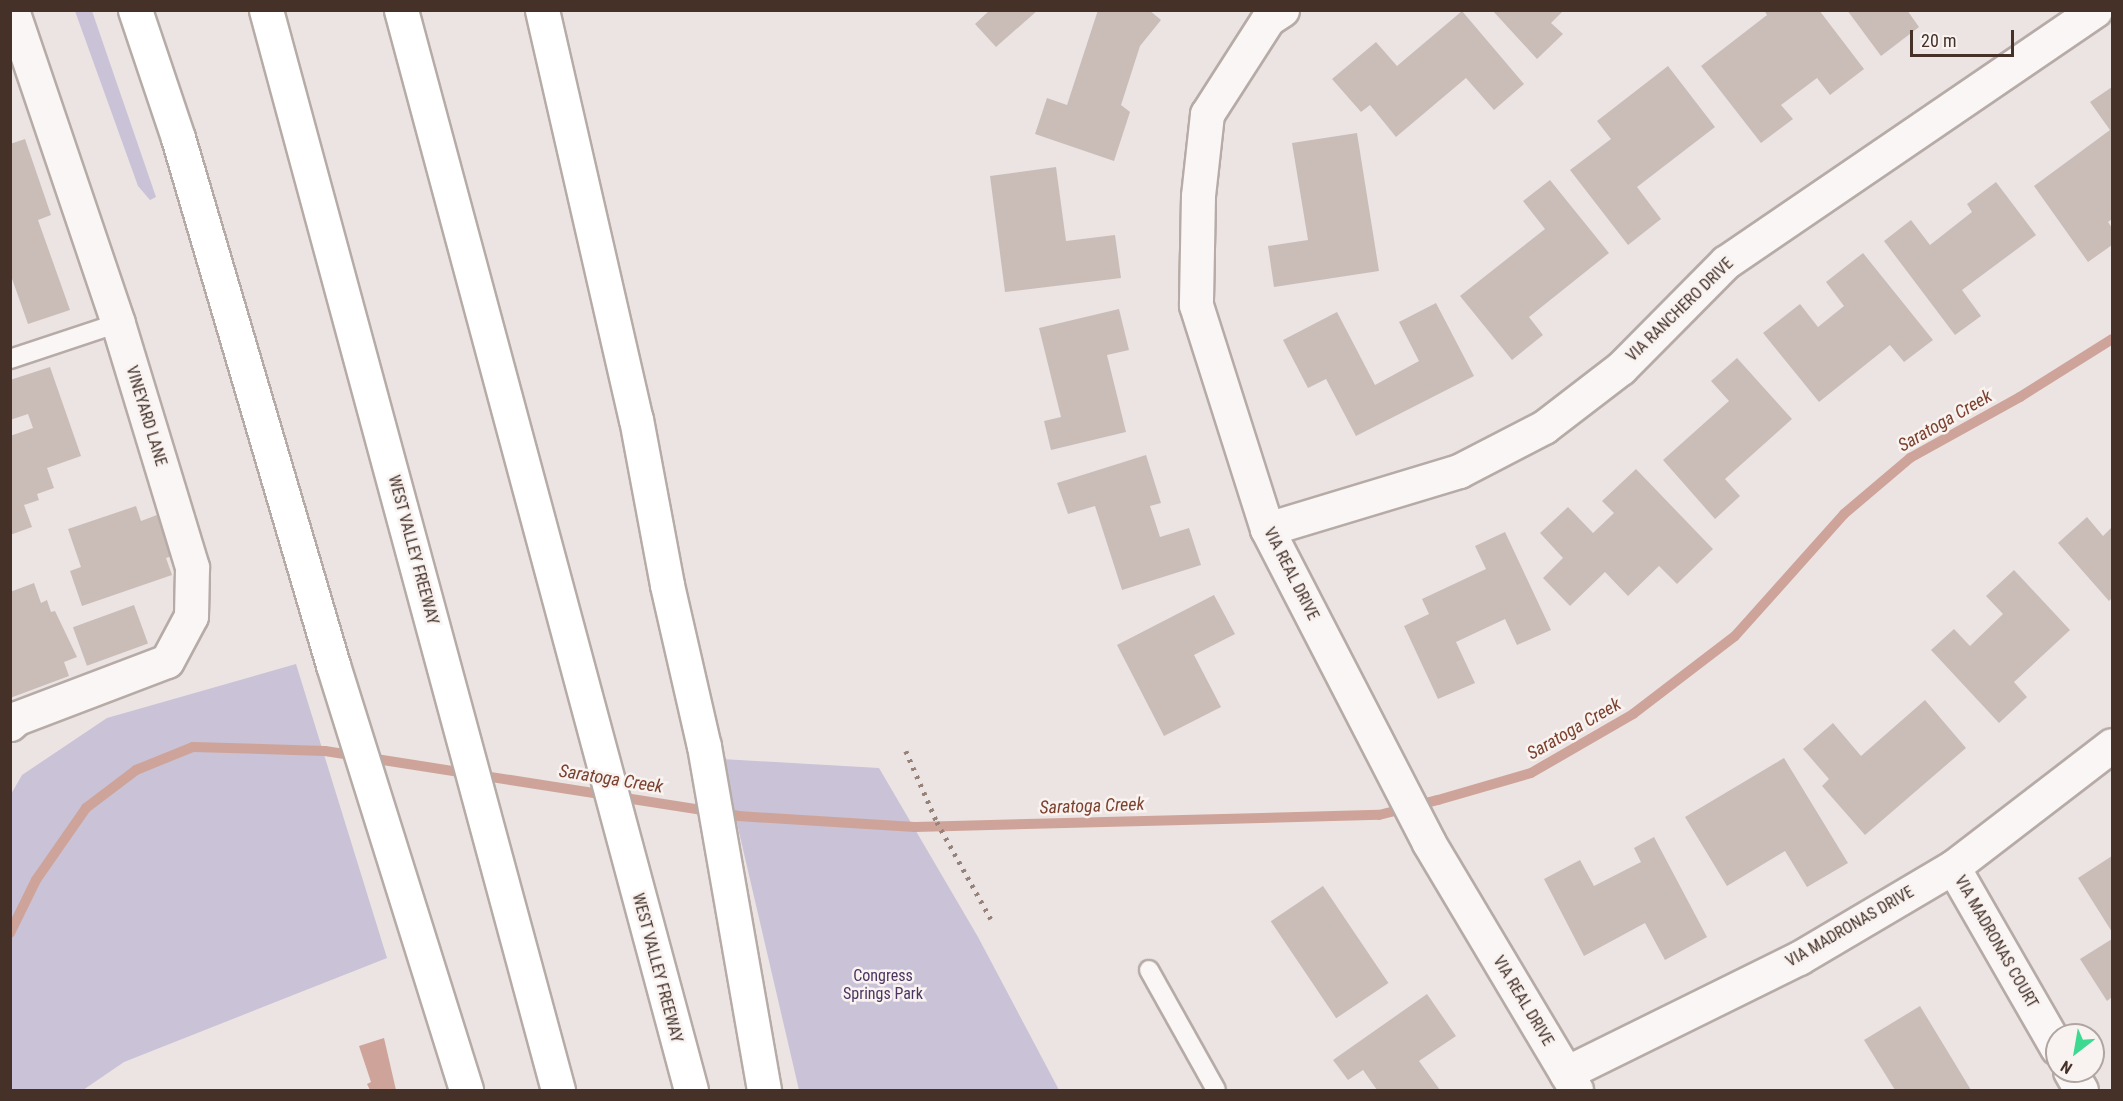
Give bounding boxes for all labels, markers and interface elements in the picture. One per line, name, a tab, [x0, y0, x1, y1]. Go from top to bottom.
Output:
scale bar	[1913, 18, 2016, 56]
text: 20 m	[1921, 30, 1956, 51]
street label: VIA RANCHERO DRIVE	[1623, 254, 1737, 366]
street label: VINEYARD LANE	[122, 364, 170, 468]
water label: Saratoga Creek	[1894, 385, 1996, 457]
street label: WEST VALLEY FREEWAY	[384, 473, 442, 627]
street label: VIA REAL DRIVE	[1259, 524, 1323, 624]
water label: Saratoga Creek	[1523, 693, 1625, 765]
water label: Saratoga Creek	[558, 760, 664, 798]
water label: Saratoga Creek	[1039, 793, 1145, 819]
street label: VIA MADRONAS COURT	[1950, 872, 2042, 1012]
street label: VIA MADRONAS DRIVE	[1783, 883, 1917, 971]
street label: WEST VALLEY FREEWAY	[628, 891, 686, 1045]
street label: VIA REAL DRIVE	[1489, 953, 1557, 1049]
park label: Congress Springs Park	[843, 966, 923, 1004]
north arrow	[2045, 1023, 2105, 1083]
text: N	[2057, 1056, 2076, 1078]

